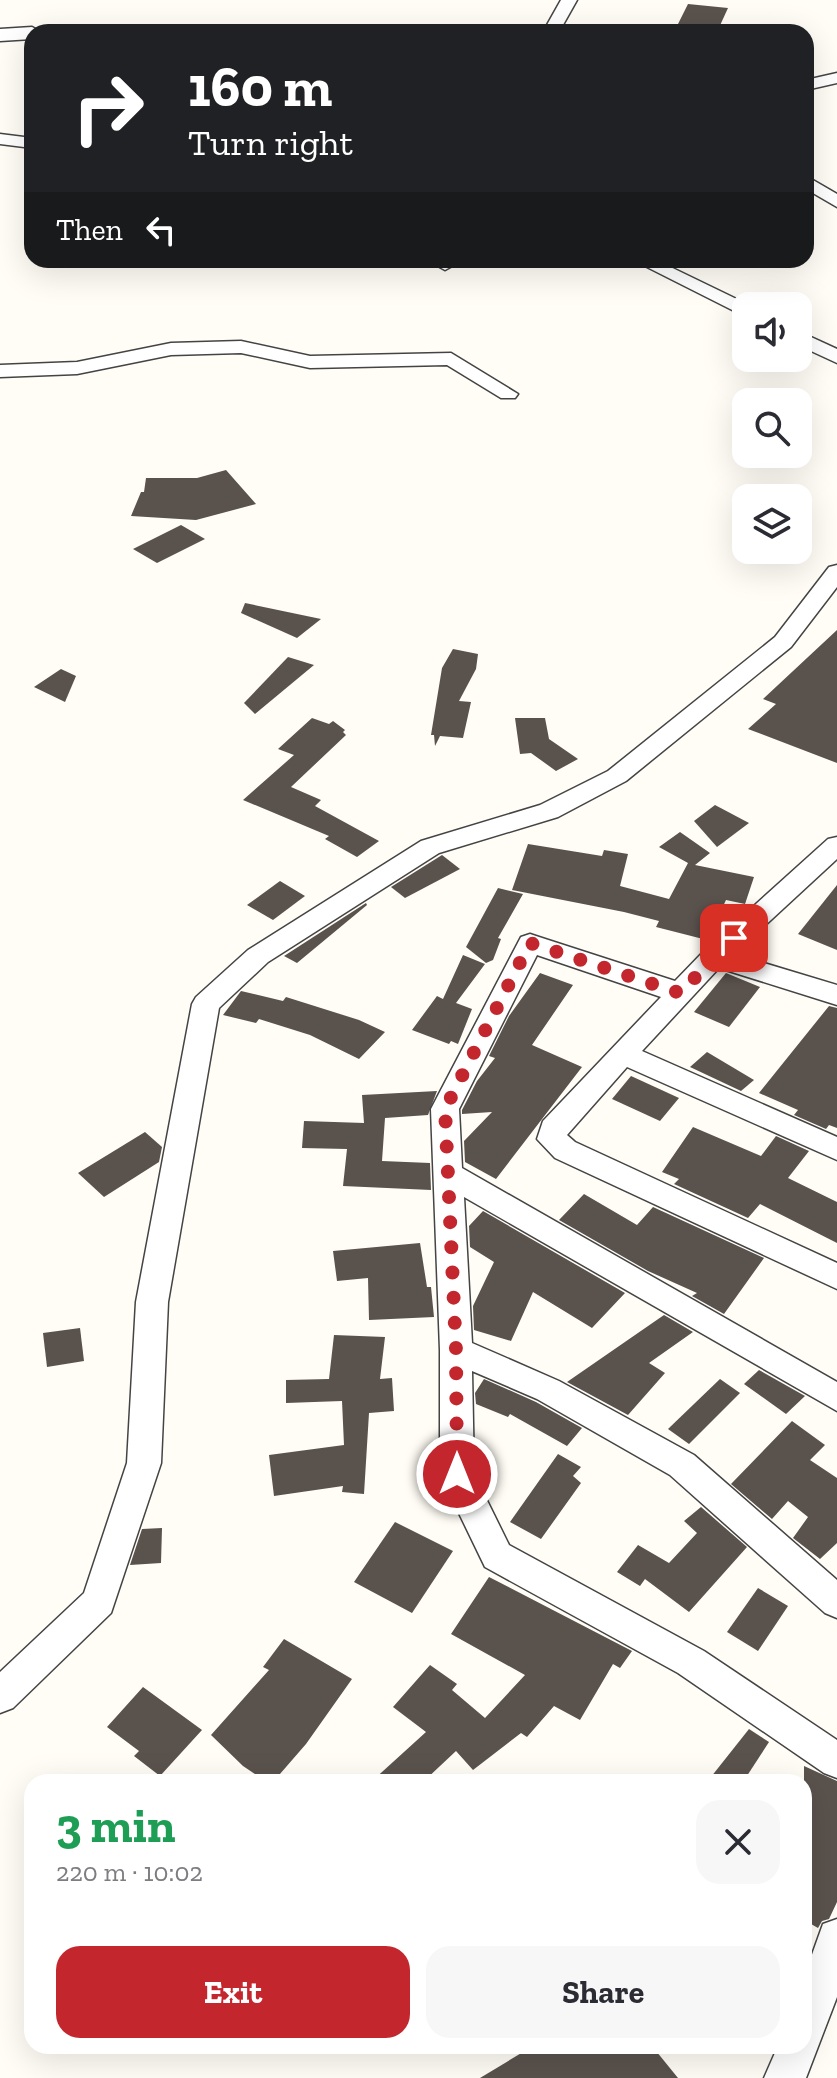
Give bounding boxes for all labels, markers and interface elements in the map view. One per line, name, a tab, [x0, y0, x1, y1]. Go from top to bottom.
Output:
text: 160 m	[188, 53, 332, 120]
icon: right	[56, 56, 160, 160]
text: Turn right	[188, 121, 353, 164]
icon: left	[139, 208, 183, 252]
text: Then	[56, 212, 123, 248]
map controls	[732, 292, 812, 564]
button: sound	[732, 292, 812, 372]
button: search	[732, 388, 812, 468]
button: layers	[732, 484, 812, 564]
pin	[700, 904, 768, 972]
icon: arrive	[712, 916, 756, 960]
position arrow	[415, 1432, 499, 1516]
text: 3 min	[56, 1797, 175, 1854]
button: close	[696, 1800, 780, 1884]
text: 220 m · 10:02	[56, 1856, 203, 1888]
button: Exit	[56, 1946, 410, 2038]
button: Share	[426, 1946, 780, 2038]

